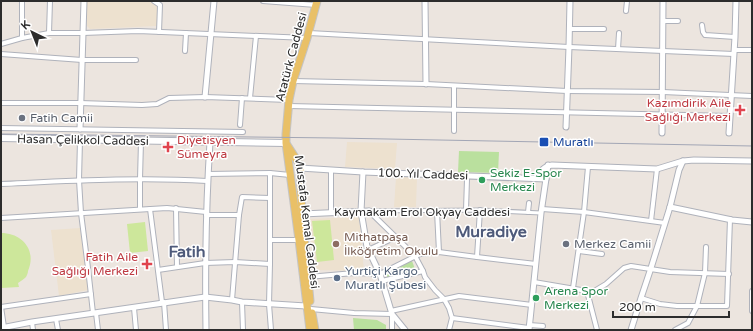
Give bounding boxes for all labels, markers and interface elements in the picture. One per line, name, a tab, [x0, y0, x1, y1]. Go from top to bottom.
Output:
street label: Atatürk Caddesi	[272, 11, 310, 103]
north arrow	[12, 12, 52, 52]
text: K	[18, 17, 33, 32]
place label: Kazımdirik Aile Sağlığı Merkezi	[645, 96, 731, 124]
marker: Kazımdirik Aile Sağlığı Merkezi	[734, 104, 746, 116]
place label: Fatih Camii	[30, 111, 93, 125]
marker: Fatih Camii	[17, 113, 27, 123]
street label: Hasan Çelikkol Caddesi	[17, 132, 149, 148]
place label: Diyetisyen Sümeyra	[177, 133, 236, 161]
place label: Muratlı	[553, 135, 594, 149]
marker: Muratlı	[538, 136, 550, 148]
marker: Diyetisyen Sümeyra	[162, 141, 174, 153]
street label: Mustafa Kemal Caddesi	[292, 154, 322, 290]
street label: 100. Yıl Caddesi	[378, 165, 468, 183]
place label: Sekiz E-Spor Merkezi	[490, 166, 562, 194]
marker: Sekiz E-Spor Merkezi	[477, 175, 487, 185]
street label: Kaymakam Erol Okyay Caddesi	[334, 205, 510, 219]
district label: Muradiye	[455, 222, 527, 242]
place label: Mithatpaşa İlköğretim Okulu	[344, 230, 438, 258]
place label: Merkez Camii	[574, 237, 651, 251]
marker: Mithatpaşa İlköğretim Okulu	[331, 239, 341, 249]
marker: Merkez Camii	[561, 239, 571, 249]
district label: Fatih	[168, 242, 206, 262]
place label: Fatih Aile Sağlığı Merkezi	[52, 250, 138, 278]
marker: Fatih Aile Sağlığı Merkezi	[141, 258, 153, 270]
place label: Yurtiçi Kargo Muratlı Şubesi	[345, 264, 426, 292]
marker: Yurtiçi Kargo Muratlı Şubesi	[332, 273, 342, 283]
place label: Arena Spor Merkezi	[544, 284, 608, 312]
marker: Arena Spor Merkezi	[531, 293, 541, 303]
scale bar	[613, 293, 729, 319]
text: 200 m	[619, 300, 656, 314]

